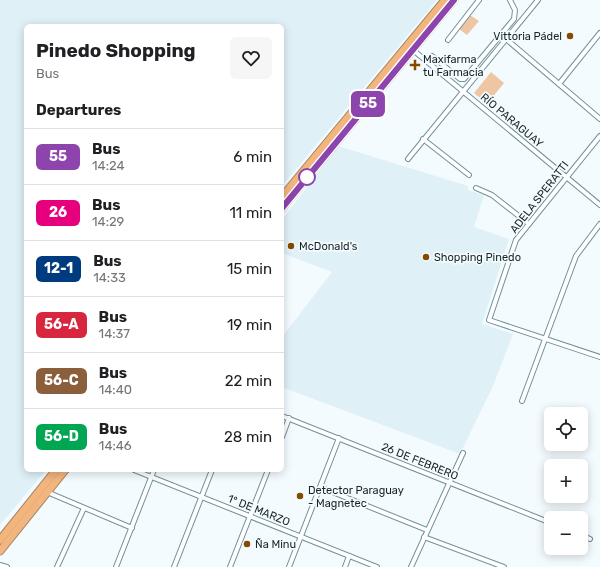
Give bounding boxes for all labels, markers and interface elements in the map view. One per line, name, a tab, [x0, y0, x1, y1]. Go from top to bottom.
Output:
place label: Vittoria Pádel	[493, 30, 562, 43]
marker: Vittoria Pádel	[565, 31, 575, 41]
button: heart	[230, 37, 272, 79]
text: Pinedo Shopping	[36, 39, 196, 62]
place label: Maxifarma tu Farmacia	[423, 53, 484, 79]
marker: Maxifarma tu Farmacia	[410, 60, 420, 70]
text: Bus	[36, 66, 59, 81]
street label: RÍO PARAGUAY	[478, 90, 546, 150]
line badge: 55	[350, 91, 386, 117]
text: 55	[359, 95, 377, 112]
text: Departures	[36, 101, 121, 119]
text: Bus	[92, 140, 120, 158]
text: 55	[49, 148, 67, 165]
text: 6 min	[233, 148, 272, 166]
text: 14:24	[92, 158, 125, 173]
street label: ADELA SPERATTI	[507, 159, 571, 236]
unlabelled marker	[298, 168, 316, 186]
text: Bus	[92, 196, 120, 214]
text: 26	[49, 204, 67, 221]
text: 11 min	[229, 204, 272, 222]
text: 14:29	[92, 214, 124, 229]
place label: McDonald's	[299, 240, 358, 253]
marker: McDonald's	[286, 241, 296, 251]
place label: Shopping Pinedo	[434, 251, 521, 264]
text: Bus	[93, 252, 122, 270]
marker: Shopping Pinedo	[421, 252, 431, 262]
text: 12-1	[44, 260, 73, 277]
text: 15 min	[227, 260, 272, 278]
text: 14:33	[93, 270, 126, 285]
text: Bus	[99, 308, 127, 326]
text: 56-A	[44, 316, 79, 333]
text: 19 min	[227, 316, 272, 334]
text: 14:37	[99, 326, 130, 341]
text: Bus	[99, 364, 127, 382]
text: 56-C	[44, 372, 79, 389]
text: 22 min	[225, 372, 272, 390]
text: 14:40	[99, 382, 132, 397]
map controls	[544, 407, 588, 555]
button: locate	[544, 407, 588, 451]
text: Bus	[99, 420, 127, 438]
text: 56-D	[44, 428, 79, 445]
text: 28 min	[224, 428, 272, 446]
text: 14:46	[99, 438, 132, 453]
street label: 26 DE FEBRERO	[380, 440, 460, 483]
button: +	[544, 459, 588, 503]
place label: Detector Paraguay - Magnetec	[308, 484, 404, 510]
marker: Detector Paraguay - Magnetec	[295, 491, 305, 501]
street label: 1° DE MARZO	[226, 492, 292, 529]
button: −	[544, 511, 588, 555]
place label: Ña Minu	[255, 538, 296, 551]
marker: Ña Minu	[242, 539, 252, 549]

